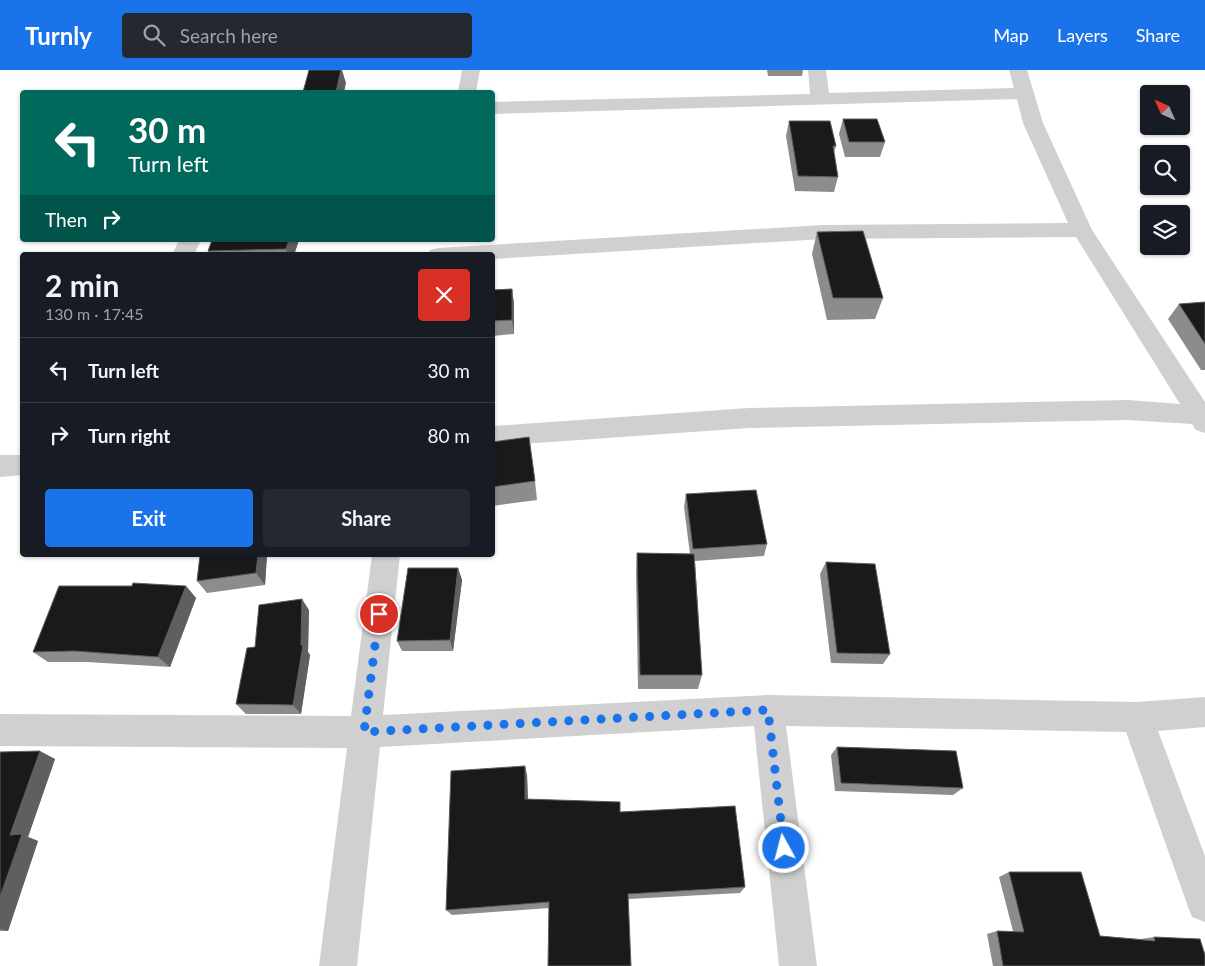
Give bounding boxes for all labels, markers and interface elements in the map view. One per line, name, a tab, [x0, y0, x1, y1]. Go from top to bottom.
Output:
search box	[122, 13, 472, 58]
text: Turnly	[25, 21, 92, 50]
icon: search	[140, 21, 168, 49]
text: Search here	[180, 24, 278, 47]
text: Map	[993, 24, 1029, 46]
text: Layers	[1057, 24, 1108, 46]
text: Share	[1136, 24, 1180, 46]
north arrow	[1140, 85, 1190, 135]
map controls	[1140, 85, 1190, 255]
text: 30 m	[128, 108, 206, 150]
icon: left	[45, 110, 110, 175]
button: search	[1140, 145, 1190, 195]
text: Turn left	[128, 150, 209, 177]
icon: right	[97, 205, 125, 233]
button: layers	[1140, 205, 1190, 255]
text: Then	[45, 208, 87, 231]
text: 2 min	[45, 267, 119, 303]
button: close	[418, 269, 470, 321]
text: 130 m · 17:45	[45, 304, 144, 323]
icon: left	[45, 356, 73, 384]
text: Turn left	[88, 359, 159, 382]
text: 30 m	[427, 359, 470, 382]
icon: right	[45, 421, 73, 449]
text: Turn right	[88, 424, 170, 447]
text: 80 m	[427, 424, 470, 447]
button: Exit	[45, 489, 253, 547]
button: Share	[263, 489, 470, 547]
pin	[358, 593, 400, 635]
icon: arrive	[365, 600, 393, 628]
position arrow	[757, 821, 809, 873]

